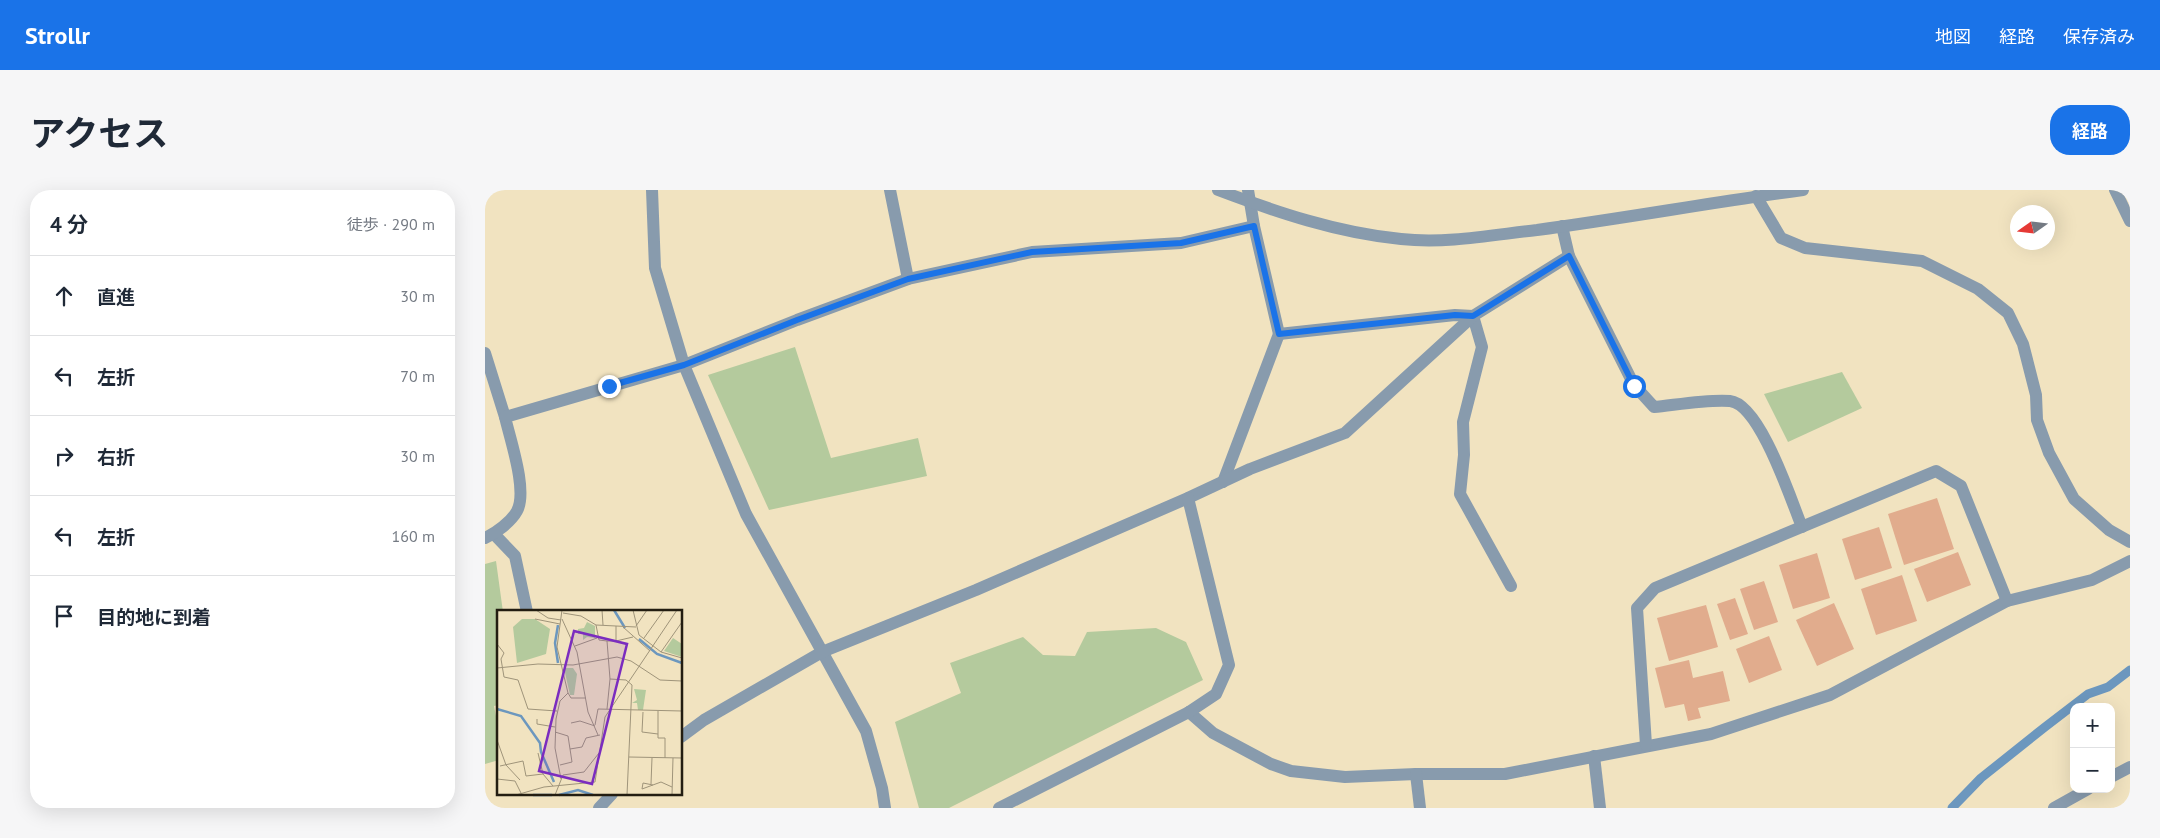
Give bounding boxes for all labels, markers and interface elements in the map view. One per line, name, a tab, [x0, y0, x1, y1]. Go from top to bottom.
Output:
text: Strollr	[25, 20, 90, 51]
text: 地図	[1935, 25, 1971, 48]
text: 経路	[1999, 25, 2035, 48]
text: 保存済み	[2063, 25, 2135, 48]
button: 経路	[2050, 105, 2130, 155]
text: アクセス	[30, 110, 168, 156]
north arrow	[2010, 205, 2055, 250]
text: 4 分	[50, 211, 88, 238]
text: 徒歩 · 290 m	[347, 214, 435, 234]
icon: ahead	[50, 282, 78, 310]
text: 直進	[97, 285, 135, 309]
text: 30 m	[400, 286, 435, 306]
icon: left	[50, 362, 78, 390]
text: 左折	[97, 365, 135, 389]
text: 70 m	[400, 366, 435, 386]
route end	[598, 375, 621, 398]
route start	[1623, 375, 1646, 398]
icon: right	[50, 442, 78, 470]
text: 右折	[97, 445, 135, 469]
text: 30 m	[400, 446, 435, 466]
icon: left	[50, 522, 78, 550]
text: 左折	[97, 525, 135, 549]
text: 160 m	[392, 526, 435, 546]
icon: arrive	[50, 602, 78, 630]
text: 目的地に到着	[97, 605, 211, 629]
inset map	[497, 610, 683, 796]
map controls	[2070, 703, 2115, 793]
button: +	[2070, 703, 2115, 748]
button: −	[2070, 748, 2115, 793]

